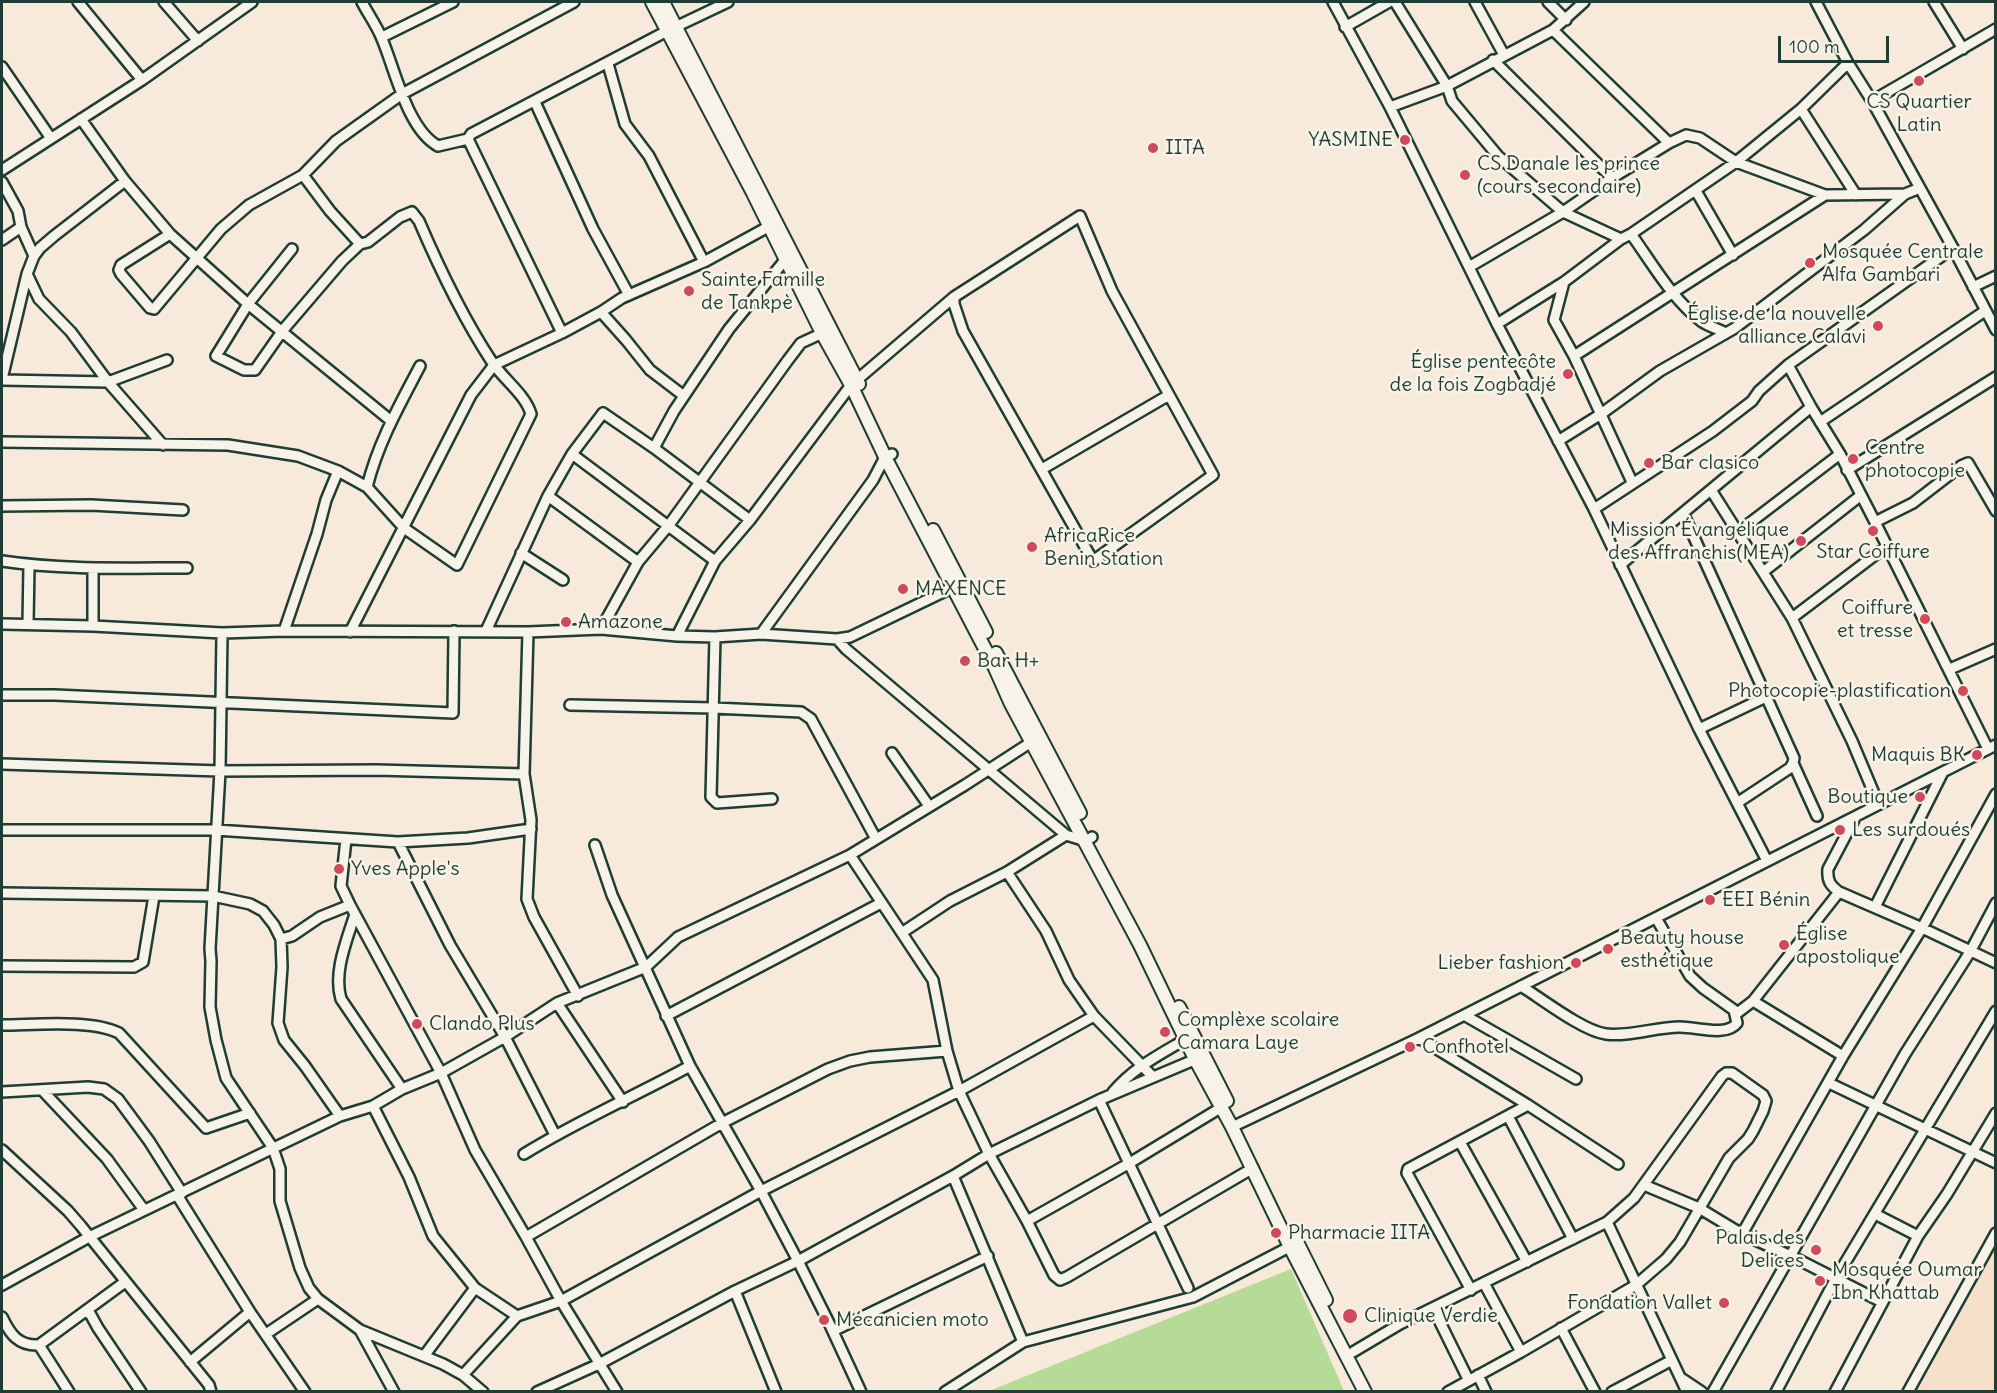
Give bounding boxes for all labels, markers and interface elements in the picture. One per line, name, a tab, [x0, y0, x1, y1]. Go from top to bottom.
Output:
scale bar	[1781, 24, 1892, 62]
text: 100 m	[1789, 35, 1840, 58]
marker: CS Quartier Latin	[1912, 74, 1926, 88]
place label: CS Quartier Latin	[1866, 90, 1972, 137]
place label: YASMINE	[1308, 128, 1393, 152]
marker: YASMINE	[1398, 133, 1412, 147]
place label: IITA	[1165, 136, 1205, 160]
marker: IITA	[1146, 141, 1160, 155]
place label: CS Danale les prince (cours secondaire)	[1477, 152, 1660, 199]
marker: CS Danale les prince (cours secondaire)	[1458, 168, 1472, 182]
place label: Mosquée Centrale Alfa Gambari	[1822, 240, 1984, 287]
marker: Mosquée Centrale Alfa Gambari	[1803, 256, 1817, 270]
place label: Sainte Famille de Tankpè	[701, 268, 825, 315]
marker: Sainte Famille de Tankpè	[682, 284, 696, 298]
place label: Église de la nouvelle alliance Calavi	[1687, 302, 1866, 349]
marker: Église de la nouvelle alliance Calavi	[1871, 319, 1885, 333]
place label: Église pentecôte de la fois Zogbadjé	[1390, 350, 1556, 397]
marker: Église pentecôte de la fois Zogbadjé	[1561, 367, 1575, 381]
place label: Centre photocopie	[1865, 436, 1965, 483]
place label: Bar clasico	[1661, 451, 1759, 475]
marker: Centre photocopie	[1846, 452, 1860, 466]
marker: Bar clasico	[1642, 456, 1656, 470]
place label: Mission Évangélique des Affranchis(MEA)	[1608, 518, 1789, 565]
place label: AfricaRice Benin Station	[1044, 524, 1163, 571]
marker: Star Coiffure	[1866, 524, 1880, 538]
marker: Mission Évangélique des Affranchis(MEA)	[1794, 534, 1808, 548]
marker: AfricaRice Benin Station	[1025, 540, 1039, 554]
place label: Star Coiffure	[1816, 540, 1930, 564]
place label: MAXENCE	[915, 577, 1007, 601]
marker: MAXENCE	[896, 582, 910, 596]
place label: Coiffure et tresse	[1837, 596, 1913, 643]
place label: Amazone	[578, 610, 663, 634]
marker: Coiffure et tresse	[1918, 612, 1932, 626]
marker: Amazone	[559, 615, 573, 629]
place label: Bar H+	[977, 649, 1039, 673]
marker: Bar H+	[958, 654, 972, 668]
place label: Photocopie-plastification	[1728, 679, 1951, 703]
marker: Photocopie-plastification	[1956, 684, 1970, 698]
place label: Maquis BK	[1871, 743, 1965, 767]
marker: Maquis BK	[1970, 748, 1984, 762]
place label: Boutique	[1827, 785, 1908, 809]
marker: Boutique	[1913, 790, 1927, 804]
place label: Les surdoués	[1852, 818, 1970, 842]
marker: Les surdoués	[1833, 823, 1847, 837]
place label: Yves Apple's	[351, 857, 460, 881]
marker: Yves Apple's	[332, 862, 346, 876]
place label: EEI Bénin	[1722, 888, 1810, 912]
marker: EEI Bénin	[1703, 893, 1717, 907]
place label: Église apostolique	[1796, 922, 1900, 969]
place label: Beauty house esthétique	[1620, 926, 1744, 973]
marker: Église apostolique	[1777, 938, 1791, 952]
marker: Beauty house esthétique	[1601, 942, 1615, 956]
place label: Lieber fashion	[1438, 951, 1564, 975]
marker: Lieber fashion	[1569, 956, 1583, 970]
place label: Complèxe scolaire Camara Laye	[1177, 1008, 1339, 1055]
place label: Clando Plus	[429, 1012, 535, 1036]
marker: Clando Plus	[410, 1017, 424, 1031]
marker: Complèxe scolaire Camara Laye	[1158, 1025, 1172, 1039]
place label: Confhotel	[1422, 1035, 1509, 1059]
marker: Confhotel	[1403, 1040, 1417, 1054]
place label: Pharmacie IITA	[1288, 1221, 1430, 1245]
marker: Pharmacie IITA	[1269, 1226, 1283, 1240]
place label: Palais des Delices	[1715, 1226, 1804, 1273]
marker: Palais des Delices	[1809, 1243, 1823, 1257]
place label: Mosquée Oumar Ibn Khattab	[1832, 1258, 1982, 1305]
marker: Mosquée Oumar Ibn Khattab	[1813, 1274, 1827, 1288]
place label: Fondation Vallet	[1567, 1291, 1712, 1315]
marker: Fondation Vallet	[1717, 1296, 1731, 1310]
place label: Clinique Verdie	[1364, 1304, 1498, 1328]
marker: Clinique Verdie	[1341, 1307, 1359, 1325]
place label: Mécanicien moto	[836, 1308, 989, 1332]
marker: Mécanicien moto	[817, 1313, 831, 1327]

